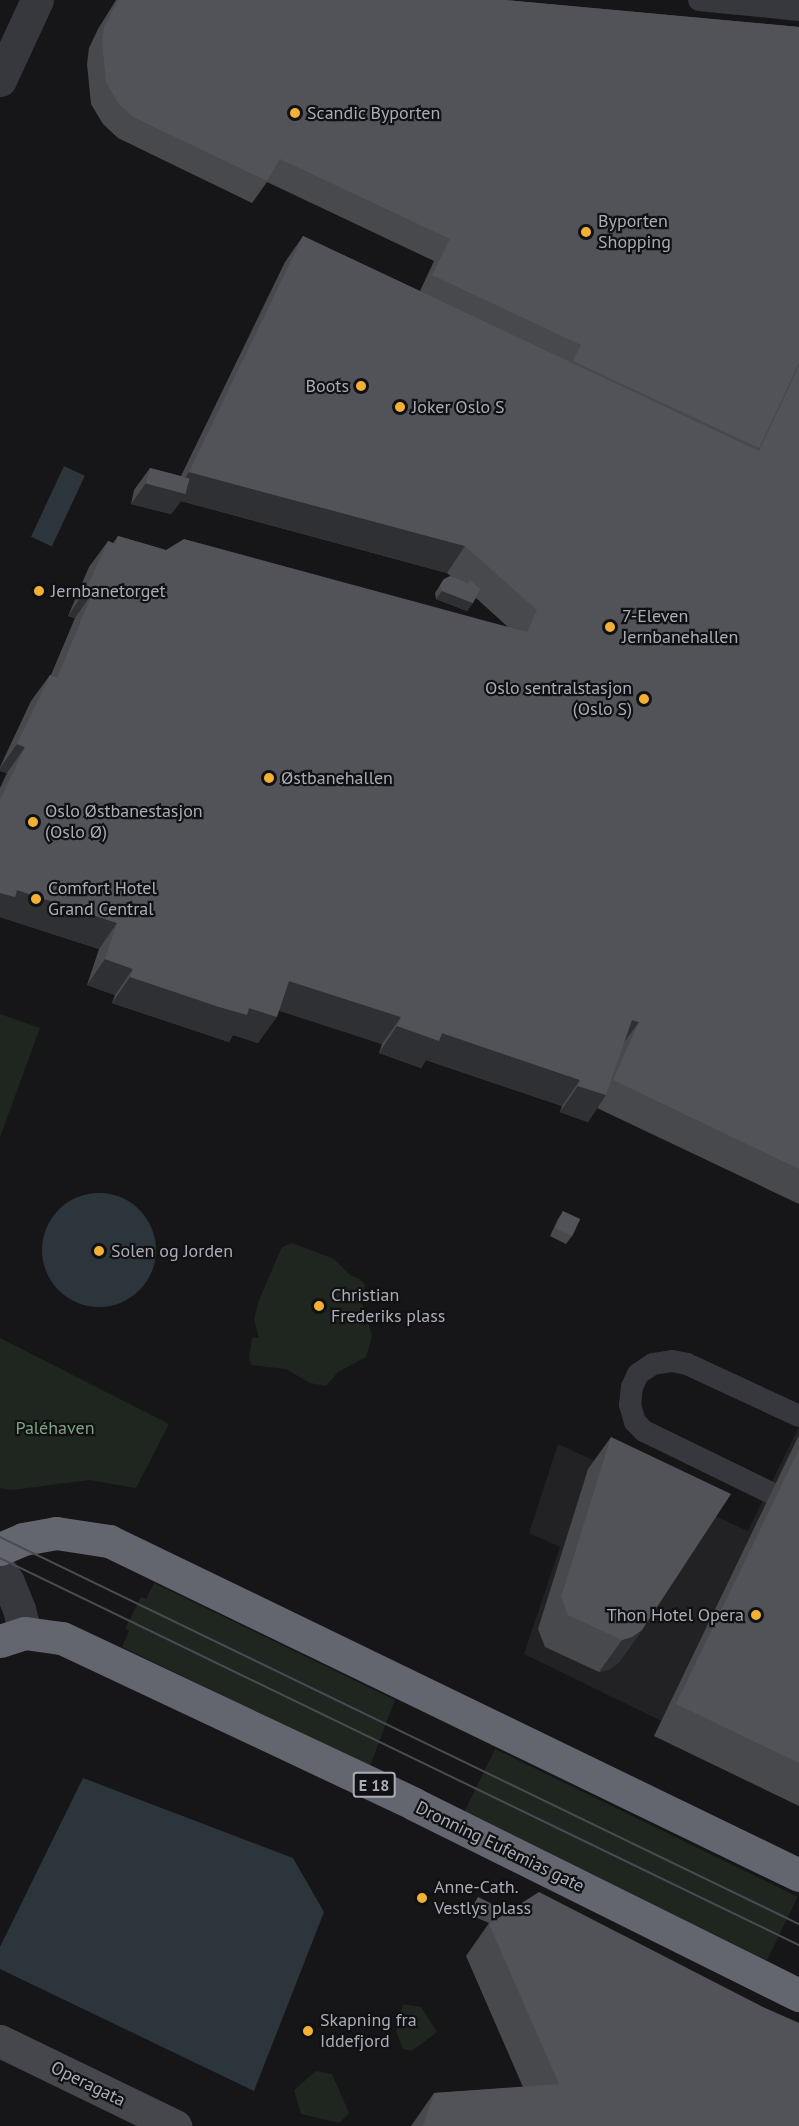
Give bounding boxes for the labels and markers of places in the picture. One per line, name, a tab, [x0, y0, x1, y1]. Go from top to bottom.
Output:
place label: Scandic Byporten	[307, 102, 441, 124]
marker: Scandic Byporten	[288, 106, 302, 120]
place label: Byporten Shopping	[598, 211, 671, 254]
marker: Byporten Shopping	[579, 225, 593, 239]
place label: Boots	[306, 375, 349, 397]
marker: Boots	[354, 379, 368, 393]
place label: Joker Oslo S	[412, 396, 505, 418]
marker: Joker Oslo S	[393, 400, 407, 414]
place label: Jernbanetorget	[51, 580, 166, 602]
marker: Jernbanetorget	[32, 584, 46, 598]
place label: 7-Eleven Jernbanehallen	[622, 606, 738, 648]
marker: 7-Eleven Jernbanehallen	[603, 620, 617, 634]
place label: Oslo sentralstasjon (Oslo S)	[485, 678, 632, 720]
marker: Oslo sentralstasjon (Oslo S)	[637, 692, 651, 706]
place label: Østbanehallen	[281, 767, 393, 789]
marker: Østbanehallen	[262, 771, 276, 785]
place label: Oslo Østbanestasjon (Oslo Ø)	[45, 801, 203, 844]
marker: Oslo Østbanestasjon (Oslo Ø)	[26, 815, 40, 829]
place label: Comfort Hotel Grand Central	[48, 878, 157, 920]
marker: Comfort Hotel Grand Central	[29, 892, 43, 906]
place label: Solen og Jorden	[111, 1240, 233, 1262]
marker: Solen og Jorden	[92, 1244, 106, 1258]
place label: Christian Frederiks plass	[331, 1285, 445, 1328]
marker: Christian Frederiks plass	[312, 1299, 326, 1313]
place label: Thon Hotel Opera	[607, 1604, 744, 1626]
marker: Thon Hotel Opera	[749, 1608, 763, 1622]
place label: Anne-Cath. Vestlys plass	[434, 1877, 531, 1920]
marker: Anne-Cath. Vestlys plass	[415, 1891, 429, 1905]
place label: Skapning fra Iddefjord	[320, 2010, 417, 2052]
marker: Skapning fra Iddefjord	[301, 2024, 315, 2038]

